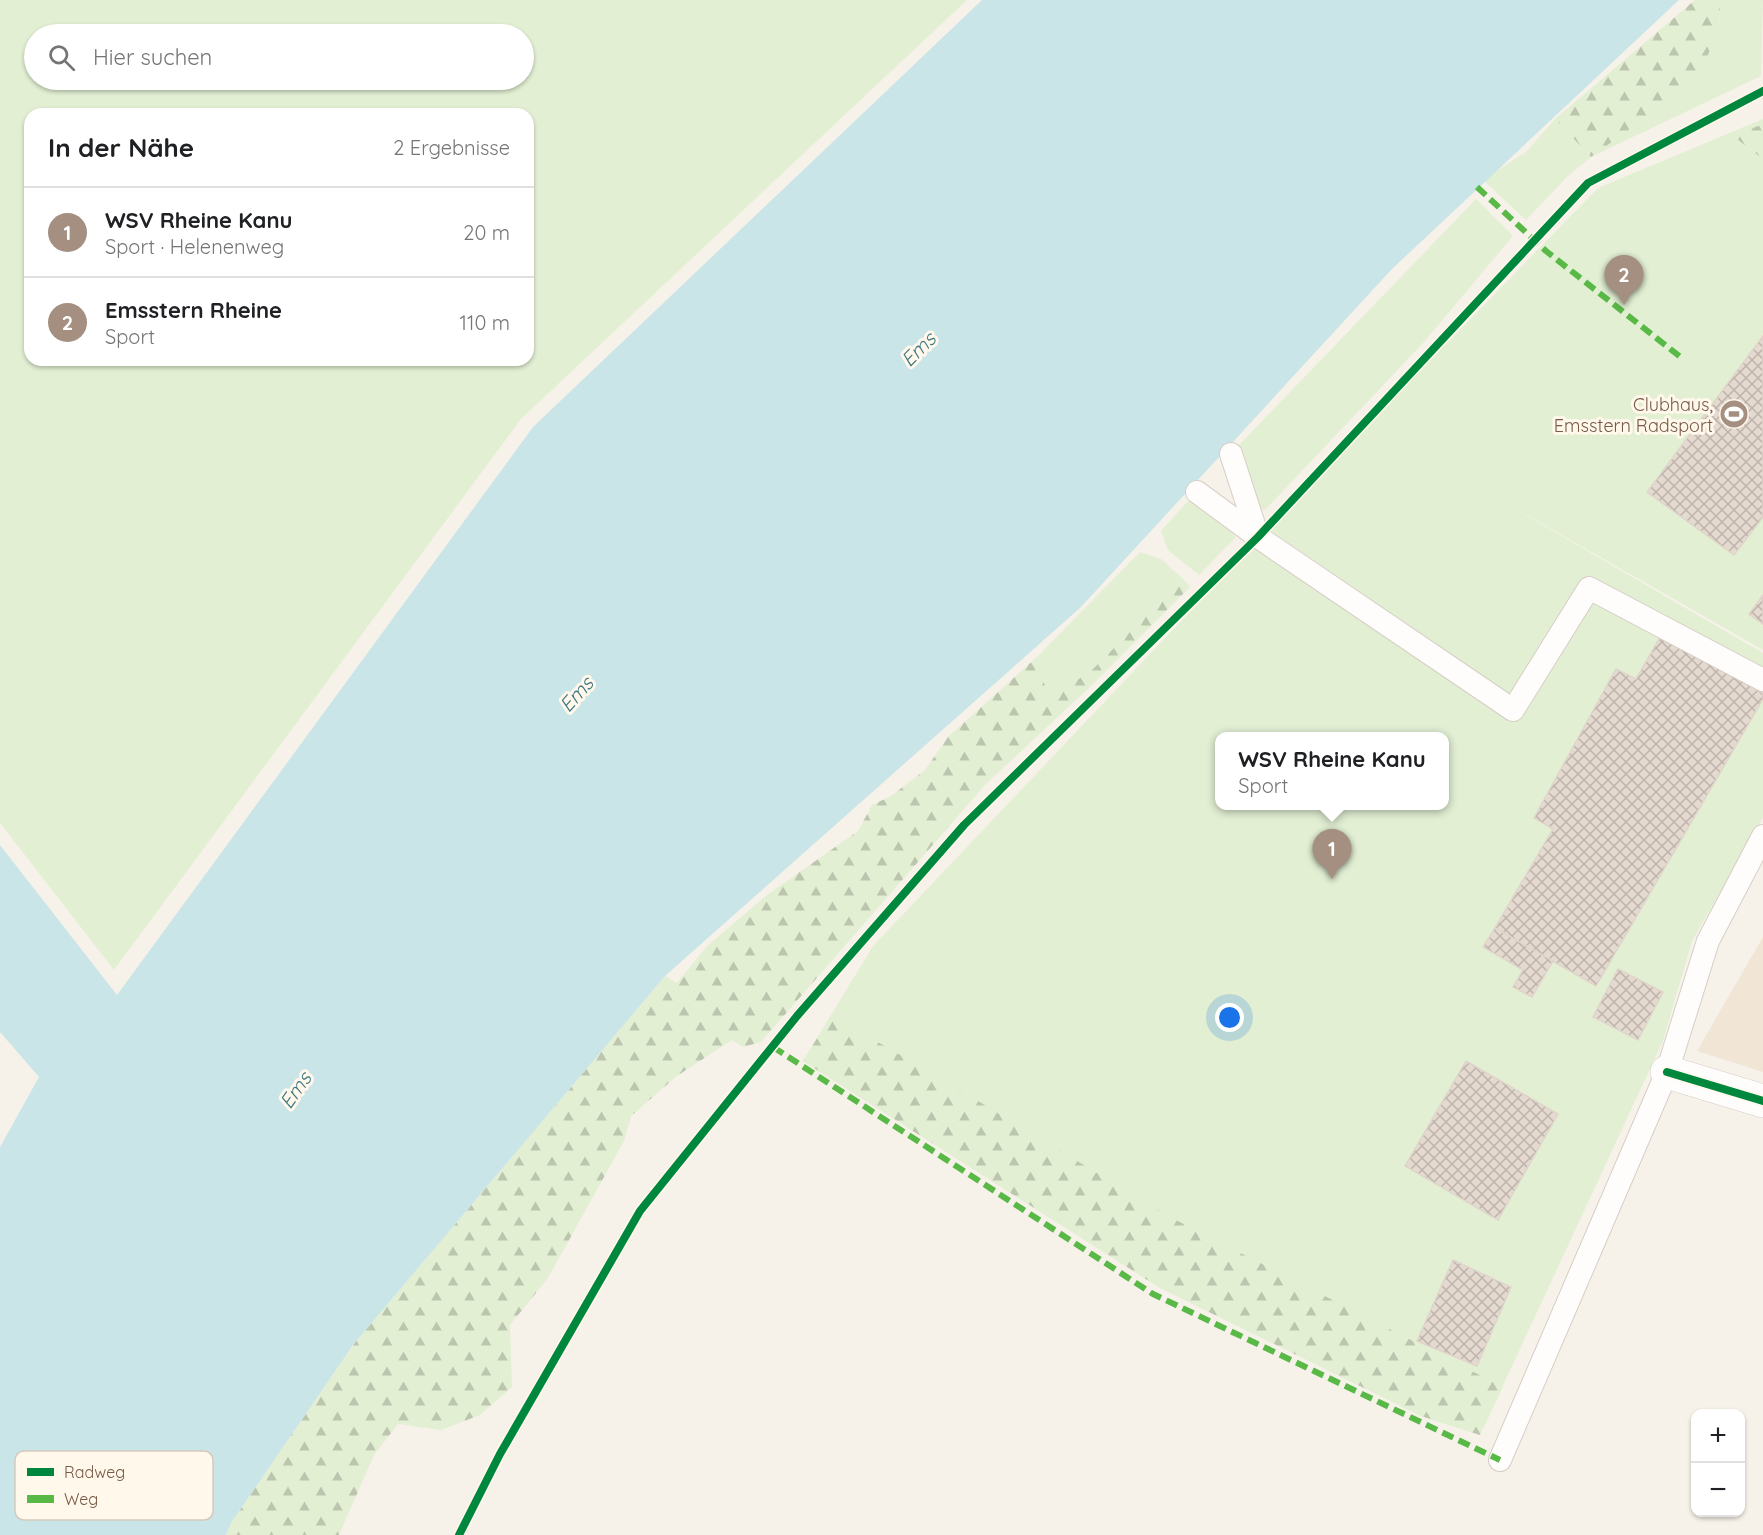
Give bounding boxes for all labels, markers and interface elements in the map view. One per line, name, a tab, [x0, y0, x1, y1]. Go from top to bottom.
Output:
search box	[24, 24, 534, 90]
icon: search	[45, 41, 78, 74]
text: Hier suchen	[93, 43, 212, 71]
text: In der Nähe	[48, 131, 194, 164]
text: 2 Ergebnisse	[393, 135, 510, 160]
text: WSV Rheine Kanu	[105, 206, 292, 234]
text: 1	[64, 220, 71, 245]
text: 20 m	[463, 220, 510, 245]
text: Sport · Helenenweg	[105, 234, 284, 259]
pin: 2	[1604, 256, 1644, 305]
text: Emsstern Rheine	[105, 296, 282, 324]
text: 2	[62, 310, 73, 335]
text: 110 m	[460, 310, 510, 335]
text: Sport	[105, 324, 155, 349]
water label: Ems	[895, 325, 942, 372]
place label: Clubhaus, Emsstern Radsport	[1554, 393, 1713, 437]
sports icon: Clubhaus, Emsstern Radsport	[1718, 398, 1750, 430]
water label: Ems	[554, 670, 599, 717]
popup	[1215, 732, 1449, 810]
text: WSV Rheine Kanu	[1238, 745, 1426, 773]
text: Sport	[1238, 773, 1288, 798]
pin: 1	[1312, 830, 1352, 879]
your location	[1215, 1003, 1244, 1032]
water label: Ems	[274, 1066, 317, 1113]
map controls	[1691, 1409, 1745, 1517]
button: +	[1691, 1409, 1745, 1463]
legend	[15, 1451, 213, 1520]
text: Radweg	[64, 1462, 125, 1482]
button: −	[1691, 1463, 1745, 1517]
text: Weg	[64, 1489, 98, 1509]

